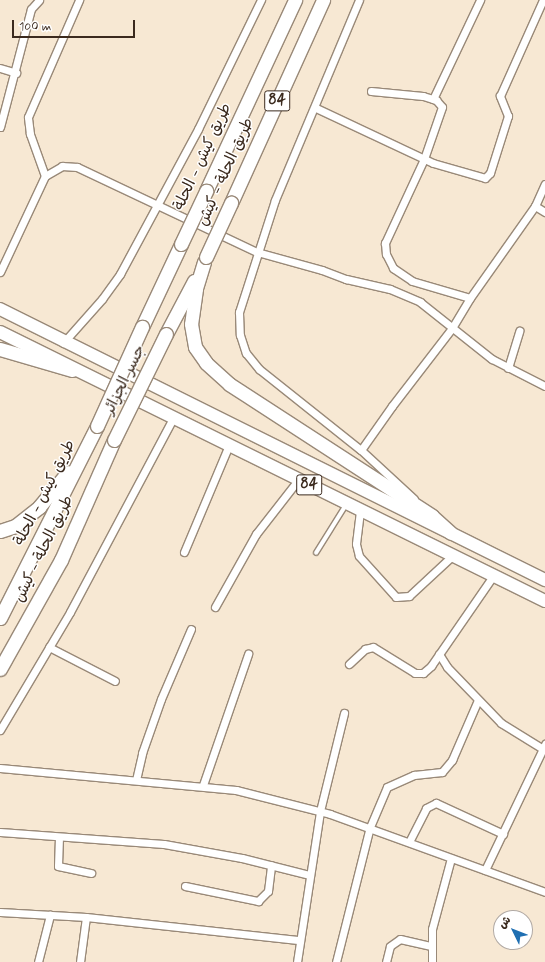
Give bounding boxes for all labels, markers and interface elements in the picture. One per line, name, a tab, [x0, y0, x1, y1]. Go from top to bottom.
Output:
scale bar	[14, 12, 137, 38]
text: 100 m	[19, 19, 51, 35]
road number: 84	[264, 88, 290, 114]
street label: طريق كيش - الحلة	[170, 100, 236, 214]
street label: طريق الحلة - كيش	[194, 115, 258, 229]
street label: جسر الجزائر	[100, 342, 150, 418]
street label: طريق كيش - الحلة	[10, 437, 80, 549]
road number: 84	[296, 472, 322, 498]
street label: طريق الحلة - كيش	[10, 493, 78, 605]
north arrow	[493, 910, 533, 950]
text: ش	[496, 913, 514, 932]

